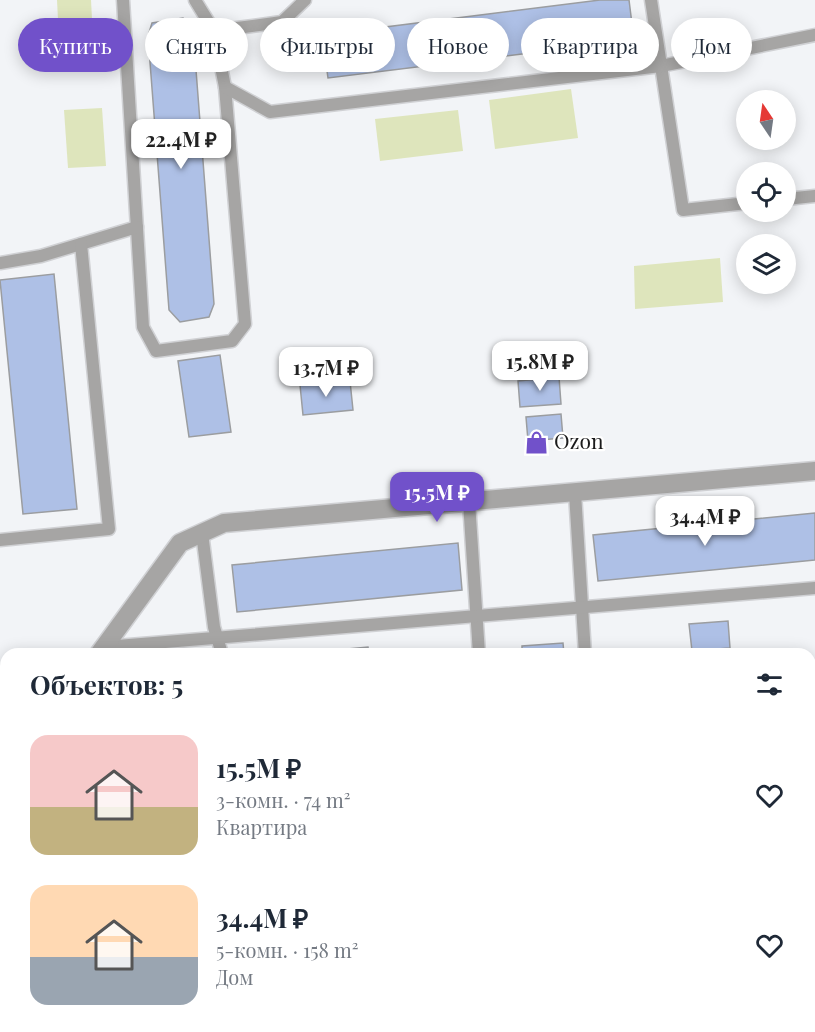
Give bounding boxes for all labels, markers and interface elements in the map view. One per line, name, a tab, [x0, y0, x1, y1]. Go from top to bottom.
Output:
chip: Купить	[18, 18, 133, 72]
chip: Снять	[145, 18, 248, 72]
chip: Фильтры	[260, 18, 395, 72]
chip: Новое	[407, 18, 509, 72]
chip: Квартира	[521, 18, 659, 72]
chip: Дом	[671, 18, 752, 72]
north arrow	[736, 90, 796, 150]
map controls	[736, 90, 796, 294]
pin: 22.4M ₽	[126, 119, 236, 170]
text: 22.4M ₽	[145, 125, 217, 152]
button: locate	[736, 162, 796, 222]
button: layers	[736, 234, 796, 294]
pin: 15.8M ₽	[485, 341, 595, 392]
pin: 13.7M ₽	[271, 347, 381, 398]
text: 15.8M ₽	[506, 347, 574, 374]
text: 13.7M ₽	[293, 353, 359, 380]
place label: Ozon	[554, 426, 604, 454]
shop icon: Ozon	[523, 429, 549, 455]
pin: 15.5M ₽	[382, 472, 492, 523]
text: 15.5M ₽	[404, 478, 470, 505]
pin: 34.4M ₽	[650, 496, 760, 547]
text: 34.4M ₽	[669, 502, 741, 529]
text: Объектов: 5	[30, 667, 183, 702]
icon: filters	[753, 668, 786, 701]
text: 15.5M ₽	[216, 750, 301, 785]
icon: home	[78, 759, 150, 831]
icon: heart	[753, 779, 786, 812]
text: 3-комн. · 74 m²	[216, 786, 351, 813]
text: Квартира	[216, 813, 307, 840]
text: 34.4M ₽	[216, 900, 308, 935]
icon: home	[78, 909, 150, 981]
icon: heart	[753, 929, 786, 962]
text: 5-комн. · 158 m²	[216, 936, 358, 963]
text: Дом	[216, 963, 253, 990]

